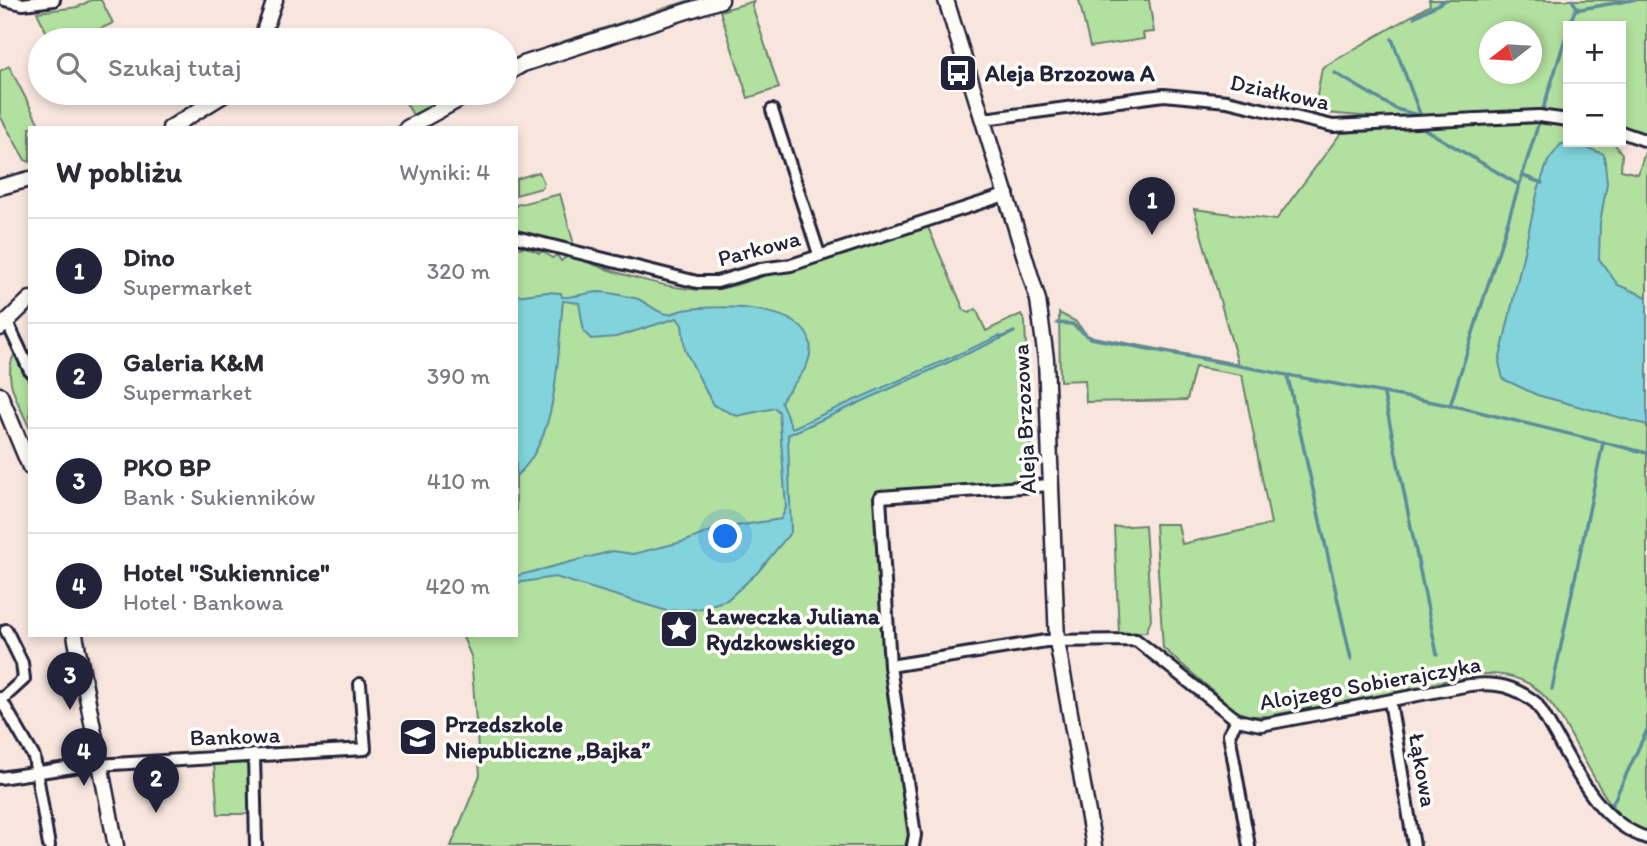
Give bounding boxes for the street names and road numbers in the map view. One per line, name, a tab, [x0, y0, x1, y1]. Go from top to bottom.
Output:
street label: Działkowa	[1228, 68, 1332, 116]
street label: Parkowa	[715, 224, 804, 272]
street label: Aleja Brzozowa	[1006, 343, 1042, 495]
street label: Alojzego Sobierajczyka	[1257, 650, 1483, 716]
street label: Bankowa	[189, 720, 281, 752]
street label: Łąkowa	[1403, 731, 1443, 809]

